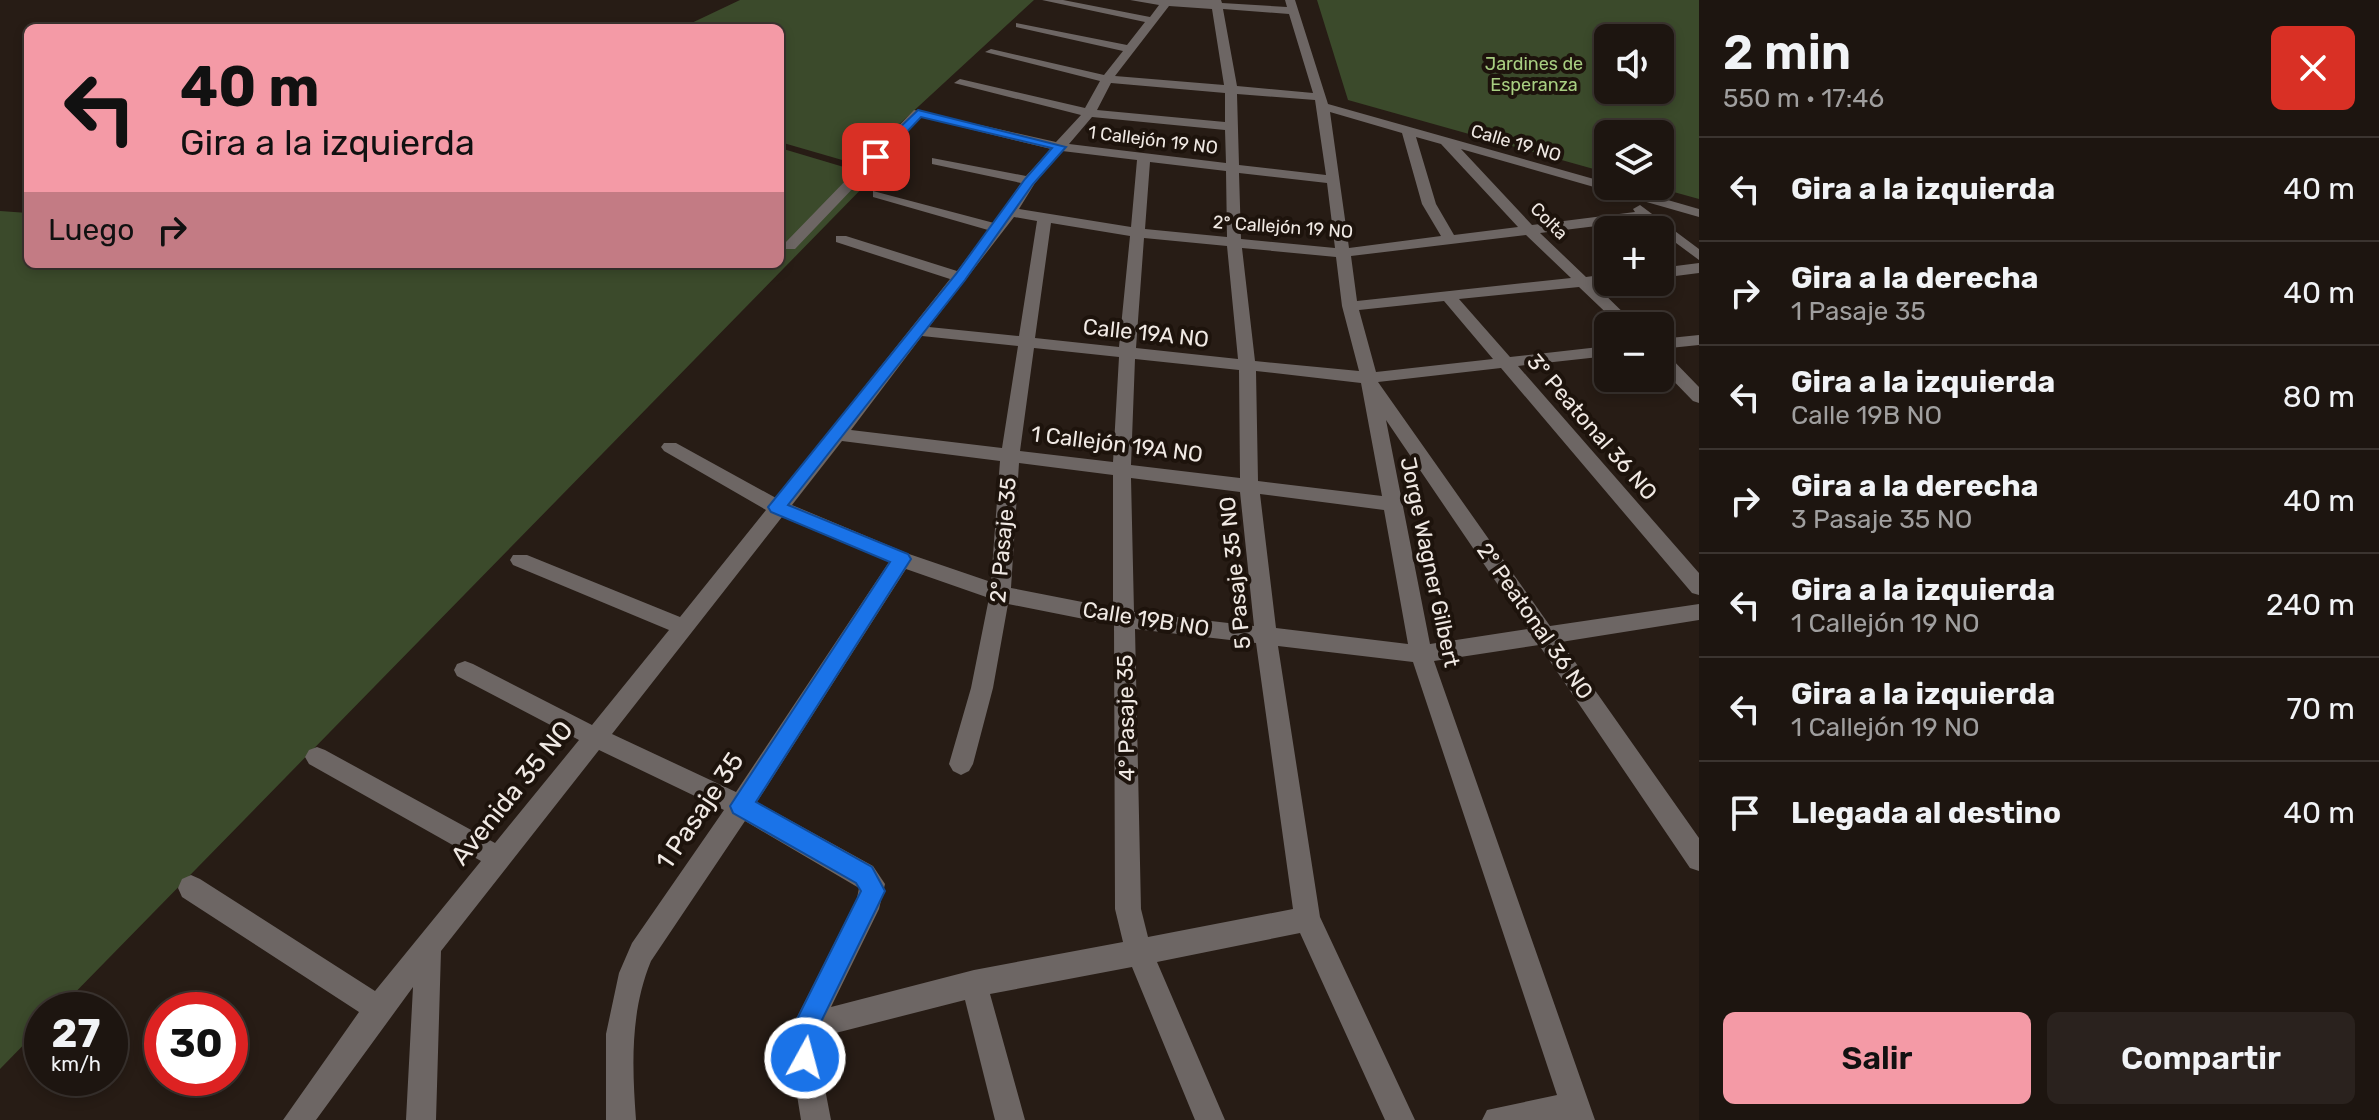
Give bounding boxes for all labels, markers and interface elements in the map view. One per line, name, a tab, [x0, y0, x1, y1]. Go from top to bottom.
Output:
map controls	[1594, 24, 1674, 392]
button: sound	[1594, 24, 1674, 104]
text: 2 min	[1723, 24, 1851, 81]
button: close	[2271, 26, 2355, 110]
park label: Jardines de Esperanza	[1485, 53, 1583, 96]
text: 40 m	[180, 54, 320, 120]
icon: left	[48, 56, 152, 160]
text: 550 m · 17:46	[1723, 83, 1884, 114]
street label: Calle 19 NO	[1468, 120, 1564, 166]
button: layers	[1594, 120, 1674, 200]
text: Gira a la izquierda	[180, 121, 475, 164]
street label: 1 Callejón 19 NO	[1087, 121, 1219, 159]
pin	[842, 123, 910, 191]
icon: arrive	[854, 135, 898, 179]
icon: left	[1723, 167, 1767, 211]
text: Gira a la izquierda	[1791, 171, 2055, 207]
text: 40 m	[2283, 171, 2355, 207]
street label: Colta	[1526, 198, 1572, 244]
icon: right	[150, 208, 194, 252]
street label: 2° Callejón 19 NO	[1212, 211, 1354, 243]
text: Luego	[48, 212, 134, 248]
button: +	[1594, 216, 1674, 296]
text: Gira a la derecha	[1791, 260, 2038, 296]
icon: right	[1723, 271, 1767, 315]
text: 40 m	[2283, 275, 2355, 311]
text: 1 Pasaje 35	[1791, 296, 1926, 327]
button: −	[1594, 312, 1674, 392]
street label: Calle 19A NO	[1082, 313, 1210, 353]
street label: 3° Peatonal 36 NO	[1521, 348, 1663, 506]
text: Gira a la izquierda	[1791, 364, 2055, 400]
icon: left	[1723, 375, 1767, 419]
text: 80 m	[2283, 379, 2355, 415]
text: Calle 19B NO	[1791, 400, 1942, 431]
street label: 1 Callejón 19A NO	[1030, 420, 1204, 468]
street label: Jorge Wagner Gilbert	[1394, 454, 1466, 670]
text: Gira a la derecha	[1791, 468, 2038, 504]
street label: 2° Pasaje 35	[984, 476, 1022, 604]
icon: right	[1723, 479, 1767, 523]
text: 40 m	[2283, 483, 2355, 519]
street label: 5 Pasaje 35 NO	[1214, 495, 1256, 651]
text: 3 Pasaje 35 NO	[1791, 504, 1972, 535]
street label: 2° Peatonal 36 NO	[1471, 538, 1599, 704]
text: Gira a la izquierda	[1791, 572, 2055, 608]
icon: left	[1723, 583, 1767, 627]
text: 240 m	[2266, 587, 2355, 623]
street label: Calle 19B NO	[1081, 596, 1211, 642]
text: 1 Callejón 19 NO	[1791, 608, 1980, 639]
street label: 4° Pasaje 35	[1111, 654, 1141, 782]
text: Gira a la izquierda	[1791, 676, 2055, 712]
icon: left	[1723, 687, 1767, 731]
text: 70 m	[2287, 691, 2355, 727]
text: 1 Callejón 19 NO	[1791, 712, 1980, 743]
street label: Avenida 35 NO	[444, 715, 580, 871]
street label: 1 Pasaje 35	[649, 746, 751, 876]
icon: arrive	[1723, 791, 1767, 835]
text: Llegada al destino	[1791, 795, 2061, 831]
text: 40 m	[2283, 795, 2355, 831]
speed limit sign: 30	[144, 992, 248, 1096]
text: 27	[52, 1010, 100, 1057]
button: Salir	[1723, 1012, 2031, 1104]
button: Compartir	[2047, 1012, 2355, 1104]
position arrow	[763, 1016, 847, 1100]
text: km/h	[51, 1052, 101, 1076]

